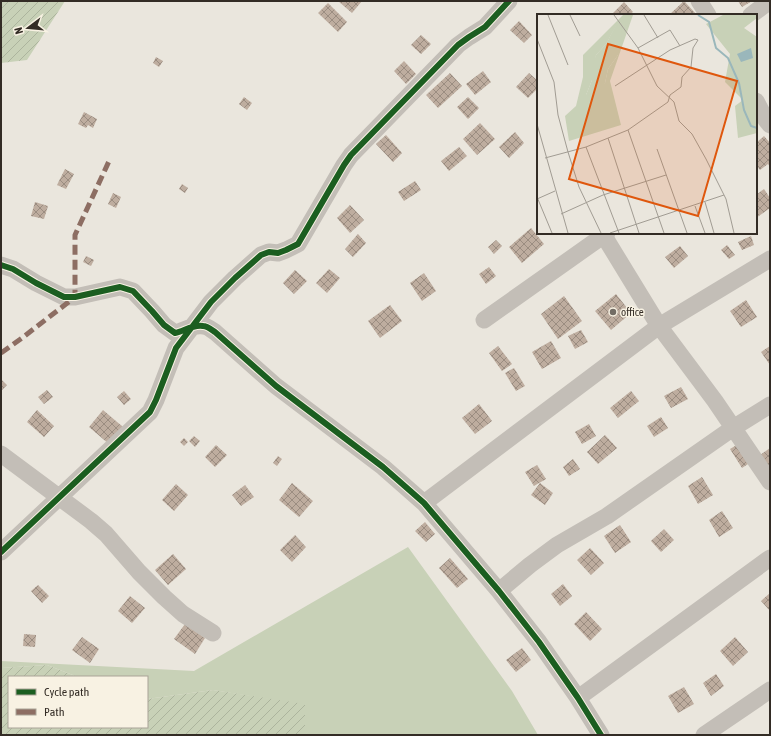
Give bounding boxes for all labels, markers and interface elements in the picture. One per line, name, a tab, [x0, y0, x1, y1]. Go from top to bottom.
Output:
north arrow	[8, 8, 48, 48]
inset map	[537, 14, 757, 234]
text: N	[12, 26, 25, 36]
place label: office	[621, 306, 644, 318]
marker: office	[608, 307, 618, 317]
legend	[8, 676, 148, 728]
text: Cycle path	[44, 685, 89, 699]
text: Path	[44, 705, 65, 719]

